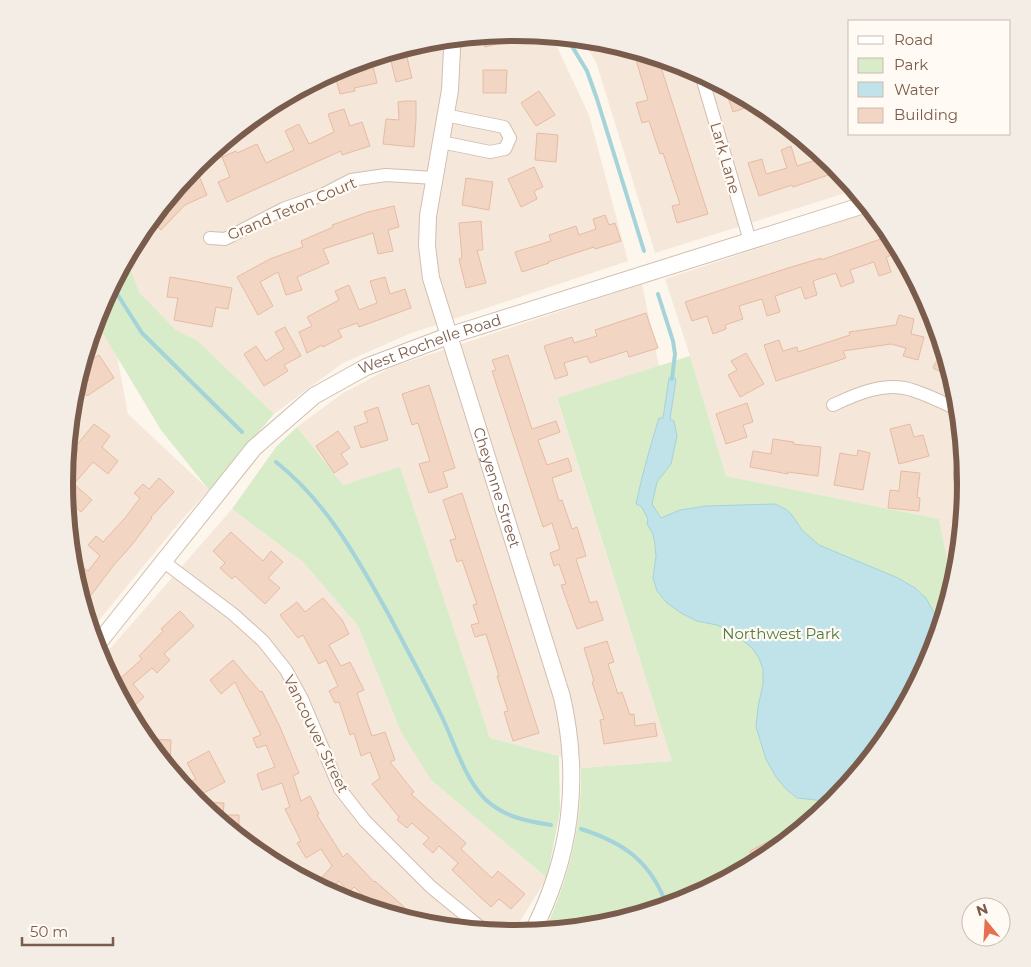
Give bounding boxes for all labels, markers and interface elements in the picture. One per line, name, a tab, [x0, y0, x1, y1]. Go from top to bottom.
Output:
legend	[848, 20, 1011, 135]
text: Road	[894, 30, 933, 49]
text: Park	[894, 55, 928, 74]
text: Water	[894, 80, 940, 99]
text: Building	[894, 105, 958, 124]
street label: Lark Lane	[706, 120, 745, 196]
street label: Grand Teton Court	[224, 173, 359, 244]
street label: West Rochelle Road	[355, 310, 503, 378]
street label: Cheyenne Street	[469, 425, 525, 550]
park label: Northwest Park	[722, 624, 840, 643]
street label: Vancouver Street	[280, 672, 353, 796]
north arrow	[961, 897, 1011, 947]
text: N	[974, 899, 990, 920]
scale bar	[22, 914, 114, 946]
text: 50 m	[30, 922, 68, 941]

